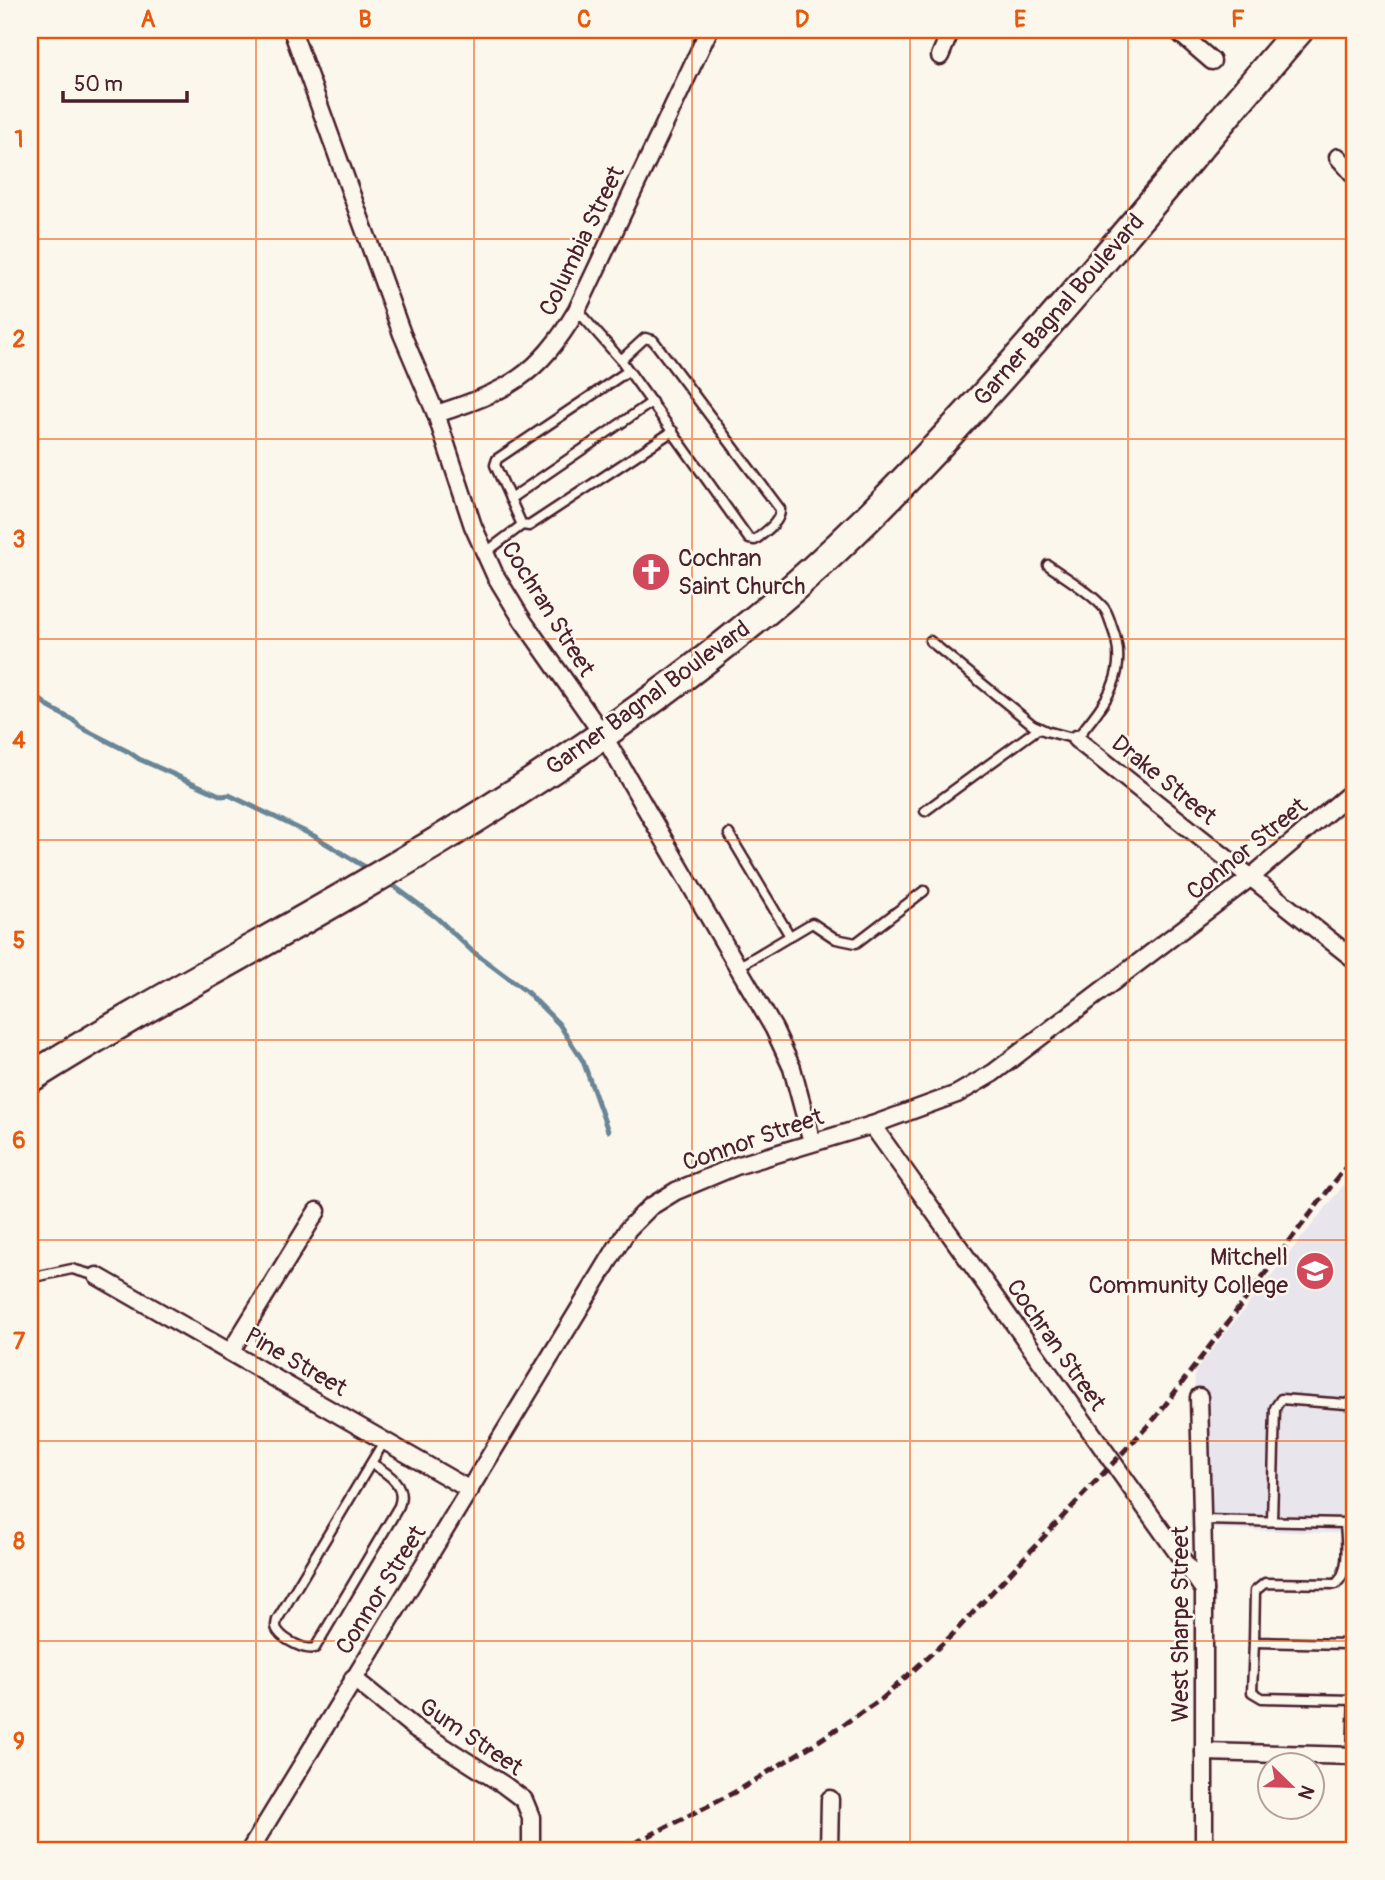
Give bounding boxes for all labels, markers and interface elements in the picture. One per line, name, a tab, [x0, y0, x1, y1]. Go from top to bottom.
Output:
text: A	[141, 5, 156, 34]
text: B	[358, 5, 372, 34]
text: C	[577, 5, 591, 34]
text: D	[795, 5, 809, 34]
text: E	[1014, 5, 1026, 34]
text: F	[1231, 5, 1245, 34]
scale bar	[63, 60, 187, 104]
text: 50 m	[74, 71, 123, 98]
text: 1	[15, 125, 24, 154]
street label: Columbia Street	[533, 161, 631, 321]
street label: Garner Bagnal Boulevard	[968, 208, 1150, 412]
text: 2	[13, 325, 26, 354]
text: 3	[13, 525, 25, 554]
street label: Cochran Street	[495, 536, 601, 682]
place label: Cochran Saint Church	[678, 544, 806, 601]
church icon: Cochran Saint Church	[630, 551, 672, 593]
street label: Garner Bagnal Boulevard	[540, 614, 756, 782]
text: 4	[12, 726, 26, 755]
street label: Drake Street	[1106, 729, 1223, 831]
street label: Connor Street	[1181, 791, 1313, 906]
text: 5	[13, 926, 25, 955]
street label: Connor Street	[679, 1102, 827, 1178]
text: 6	[12, 1126, 26, 1155]
place label: Mitchell Community College	[1088, 1243, 1288, 1300]
school or university icon: Mitchell Community College	[1294, 1250, 1336, 1292]
street label: Cochran Street	[1000, 1274, 1112, 1417]
street label: Pine Street	[240, 1321, 352, 1403]
text: 7	[13, 1327, 26, 1356]
street label: Connor Street	[330, 1520, 432, 1660]
street label: West Sharpe Street	[1166, 1525, 1195, 1722]
text: 8	[13, 1527, 25, 1556]
street label: Gum Street	[414, 1692, 529, 1782]
text: 9	[13, 1727, 25, 1756]
north arrow	[1256, 1750, 1326, 1820]
text: N	[1292, 1782, 1319, 1803]

